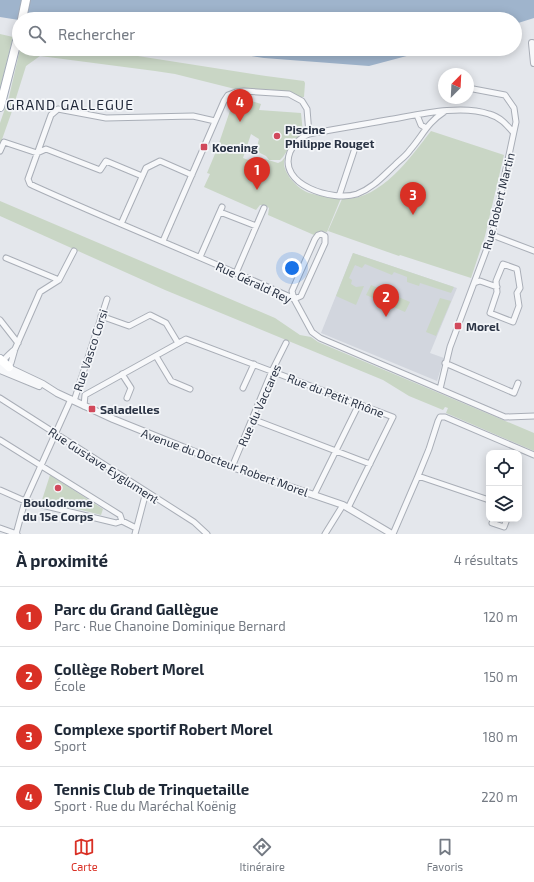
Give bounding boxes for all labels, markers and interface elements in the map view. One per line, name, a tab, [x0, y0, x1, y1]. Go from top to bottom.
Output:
search box	[12, 12, 522, 56]
icon: search	[26, 23, 48, 45]
text: Rechercher	[58, 25, 135, 43]
north arrow	[438, 68, 474, 104]
pin: 4	[227, 89, 253, 122]
district label: GRAND GALLEGUE	[6, 96, 134, 113]
place label: Piscine Philippe Rouget	[285, 122, 375, 150]
marker: Piscine Philippe Rouget	[272, 131, 282, 141]
place label: Koening	[212, 140, 258, 154]
marker: Koening	[199, 142, 209, 152]
street label: Rue Robert Martin	[479, 151, 517, 251]
pin: 1	[244, 157, 270, 190]
pin: 3	[400, 182, 426, 215]
street label: Rue Gérald Rey	[214, 258, 295, 306]
your location	[282, 258, 302, 278]
pin: 2	[373, 284, 399, 317]
street label: Rue Vasco Corsi	[70, 307, 110, 393]
place label: Morel	[466, 319, 500, 333]
marker: Morel	[453, 321, 463, 331]
street label: Rue du Vaccares	[235, 362, 283, 448]
street label: Rue du Petit Rhône	[286, 370, 386, 420]
place label: Saladelles	[100, 402, 160, 416]
marker: Saladelles	[87, 404, 97, 414]
street label: Rue Gustave Eyglument	[46, 424, 162, 506]
street label: Avenue du Docteur Robert Morel	[140, 425, 311, 499]
map controls	[486, 450, 522, 522]
button: locate	[486, 450, 522, 486]
marker: Boulodrome du 15e Corps	[53, 483, 63, 493]
button: layers	[486, 486, 522, 522]
place label: Boulodrome du 15e Corps	[23, 495, 93, 523]
text: À proximité	[16, 550, 108, 570]
text: 4 résultats	[454, 552, 518, 568]
text: Parc du Grand Gallègue	[54, 600, 218, 618]
text: 1	[26, 609, 32, 625]
text: 120 m	[483, 609, 518, 625]
text: Parc · Rue Chanoine Dominique Bernard	[54, 618, 286, 634]
text: Collège Robert Morel	[54, 660, 204, 678]
text: 2	[25, 669, 33, 685]
text: 150 m	[484, 669, 518, 685]
text: École	[54, 678, 86, 694]
text: Complexe sportif Robert Morel	[54, 720, 273, 738]
text: 3	[25, 729, 33, 745]
text: 180 m	[483, 729, 518, 745]
text: Sport	[54, 738, 86, 754]
text: Tennis Club de Trinquetaille	[54, 780, 249, 798]
text: 4	[25, 789, 33, 805]
text: 220 m	[481, 789, 518, 805]
text: Sport · Rue du Maréchal Koënig	[54, 798, 236, 814]
tab: Carte	[71, 836, 98, 873]
tab: Itinéraire	[239, 836, 285, 873]
tab: Favoris	[427, 836, 463, 873]

